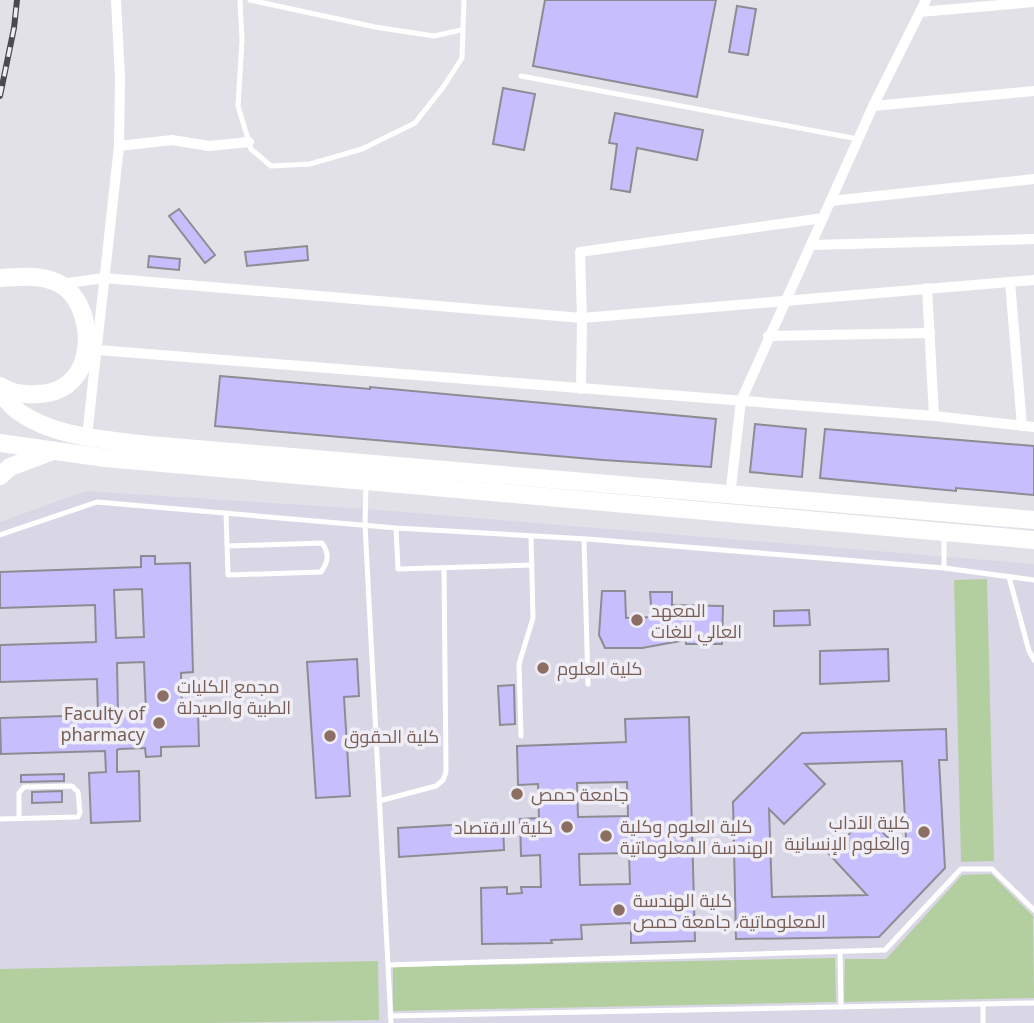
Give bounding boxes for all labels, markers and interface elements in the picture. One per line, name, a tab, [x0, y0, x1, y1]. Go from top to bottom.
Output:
place label: المعهد العالي للغات	[651, 598, 742, 646]
marker: المعهد العالي للغات	[629, 612, 645, 628]
place label: كلية العلوم	[557, 656, 643, 681]
marker: كلية العلوم	[535, 660, 551, 676]
place label: مجمع الكليات الطبية والصيدلة	[177, 674, 291, 719]
marker: مجمع الكليات الطبية والصيدلة	[155, 688, 171, 704]
place label: Faculty of pharmacy	[61, 701, 146, 746]
marker: Faculty of pharmacy	[151, 715, 167, 731]
place label: كلية الحقوق	[344, 724, 439, 749]
marker: كلية الحقوق	[322, 728, 338, 744]
place label: جامعة حمص	[531, 782, 629, 806]
marker: جامعة حمص	[509, 786, 525, 802]
place label: كلية الآداب والعلوم الإنسانية	[785, 810, 910, 856]
place label: كلية العلوم وكلية الهندسة المعلوماتية	[620, 814, 773, 859]
place label: كلية الاقتصاد	[454, 815, 553, 839]
marker: كلية الاقتصاد	[559, 819, 575, 835]
marker: كلية الآداب والعلوم الإنسانية	[916, 824, 932, 840]
marker: كلية العلوم وكلية الهندسة المعلوماتية	[598, 828, 614, 844]
place label: كلية الهندسة المعلوماتية، جامعة حمص	[633, 888, 826, 933]
marker: كلية الهندسة المعلوماتية، جامعة حمص	[611, 902, 627, 918]

